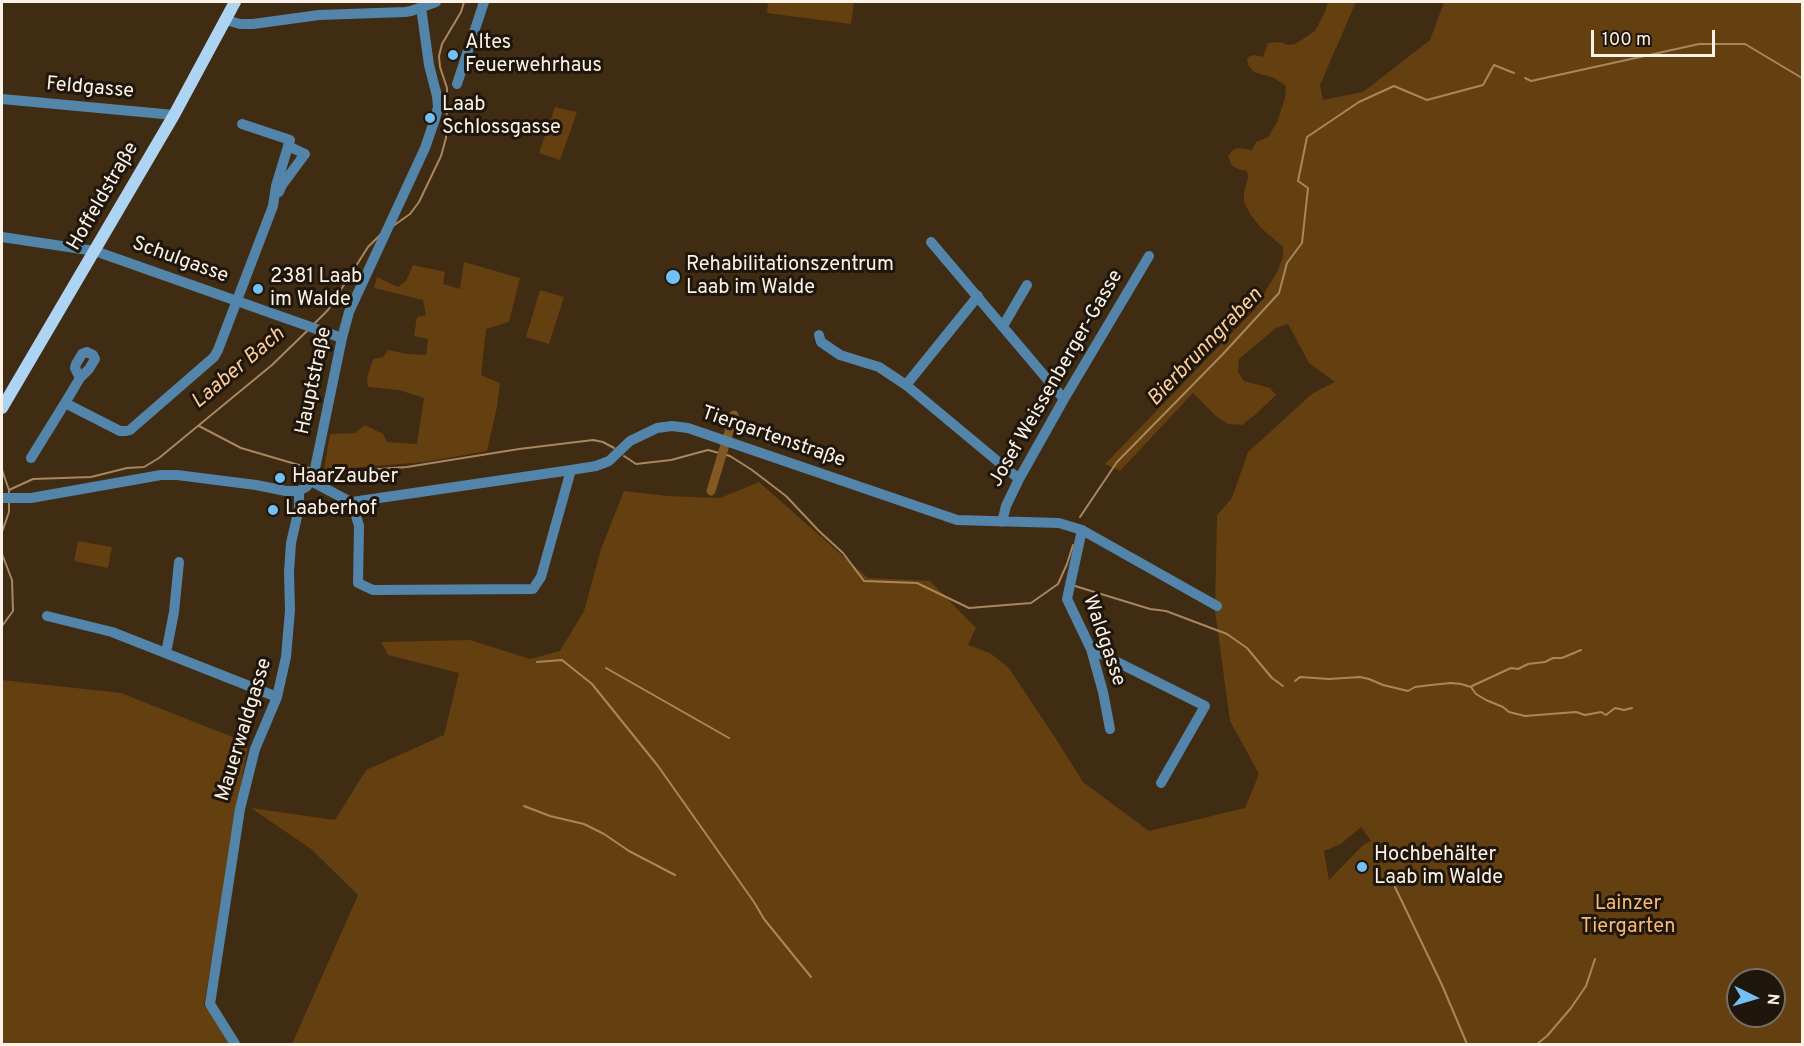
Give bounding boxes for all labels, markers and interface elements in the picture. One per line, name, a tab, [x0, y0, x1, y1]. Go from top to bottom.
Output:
scale bar	[1594, 18, 1718, 56]
text: 100 m	[1602, 29, 1651, 52]
place label: Altes Feuerwehrhaus	[465, 32, 602, 79]
marker: Altes Feuerwehrhaus	[446, 48, 460, 62]
street label: Feldgasse	[45, 73, 135, 105]
place label: Laab Schlossgasse	[442, 94, 561, 141]
marker: Laab Schlossgasse	[423, 111, 437, 125]
street label: Hoffeldstraße	[63, 138, 145, 256]
street label: Schulgasse	[129, 233, 231, 289]
place label: Rehabilitationszentrum Laab im Walde	[686, 254, 894, 301]
place label: 2381 Laab im Walde	[270, 266, 362, 313]
street label: Josef Weissenberger-Gasse	[985, 266, 1129, 492]
marker: Rehabilitationszentrum Laab im Walde	[664, 268, 682, 286]
marker: 2381 Laab im Walde	[251, 282, 265, 296]
water label: Bierbrunngraben	[1143, 284, 1269, 412]
water label: Laaber Bach	[187, 323, 291, 415]
street label: Hauptstraße	[292, 325, 338, 437]
street label: Tiergartenstraße	[698, 402, 848, 474]
place label: HaarZauber	[292, 466, 398, 490]
marker: HaarZauber	[273, 471, 287, 485]
place label: Laaberhof	[285, 498, 377, 522]
marker: Laaberhof	[266, 503, 280, 517]
street label: Waldgasse	[1076, 592, 1130, 690]
street label: Mauerwaldgasse	[212, 656, 278, 804]
place label: Hochbehälter Laab im Walde	[1374, 844, 1503, 891]
marker: Hochbehälter Laab im Walde	[1355, 860, 1369, 874]
park label: Lainzer Tiergarten	[1581, 893, 1675, 940]
north arrow	[1726, 968, 1786, 1028]
text: N	[1761, 993, 1782, 1006]

